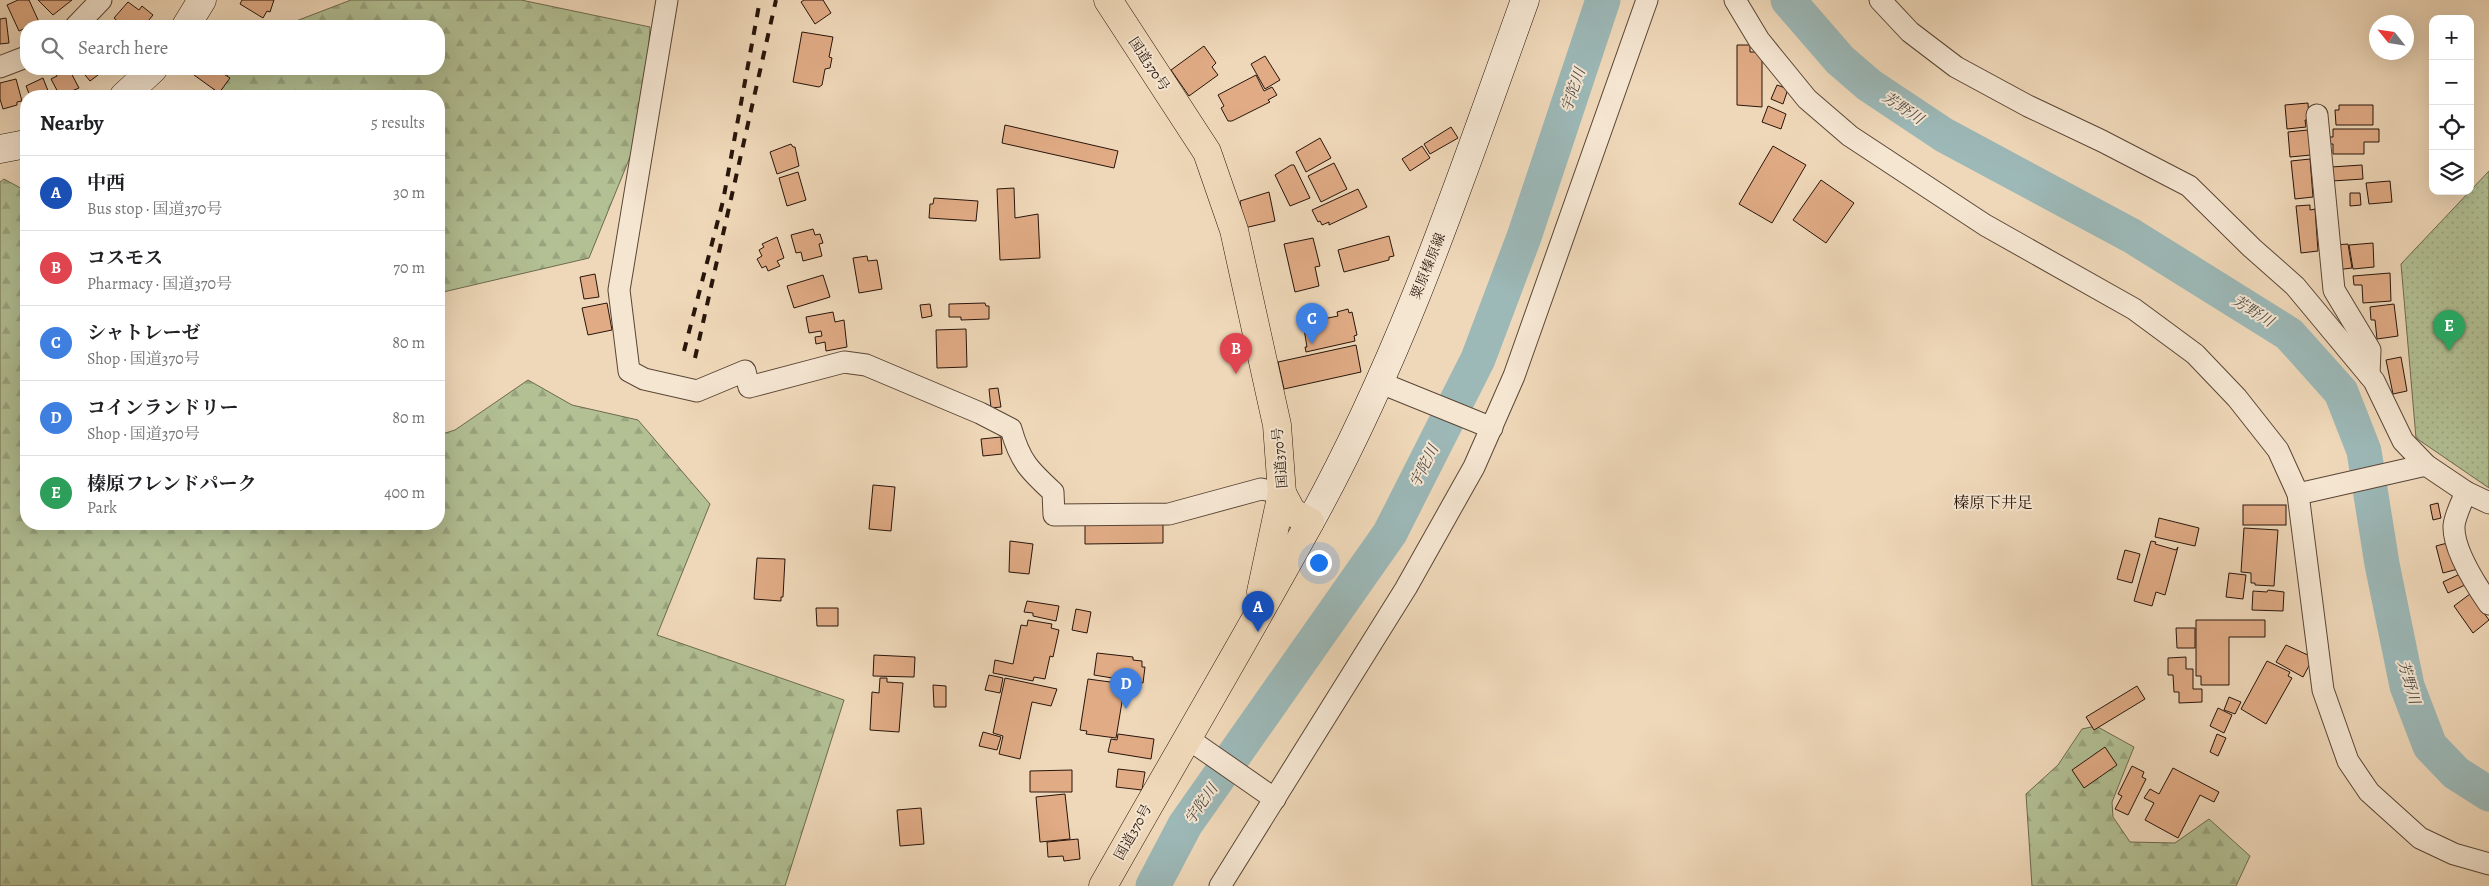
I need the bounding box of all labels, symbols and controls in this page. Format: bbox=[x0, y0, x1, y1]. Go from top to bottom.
north arrow bbox=[2369, 15, 2414, 60]
map controls bbox=[2429, 15, 2474, 195]
button: + bbox=[2429, 15, 2474, 60]
search box bbox=[20, 20, 445, 75]
street label: 国道370号 bbox=[1124, 33, 1174, 95]
icon: search bbox=[38, 34, 66, 62]
text: Search here bbox=[78, 35, 168, 61]
button: − bbox=[2429, 60, 2474, 105]
water label: 宇陀川 bbox=[1556, 64, 1590, 115]
water label: 芳野川 bbox=[1879, 87, 1929, 130]
button: locate bbox=[2429, 105, 2474, 150]
text: Nearby bbox=[40, 109, 103, 137]
text: 5 results bbox=[371, 112, 425, 134]
button: layers bbox=[2429, 150, 2474, 195]
text: 中西 bbox=[87, 170, 125, 196]
text: A bbox=[51, 182, 61, 204]
text: 30 m bbox=[393, 182, 425, 204]
text: Bus stop · 国道370号 bbox=[87, 198, 222, 220]
street label: 粟原榛原線 bbox=[1406, 230, 1450, 302]
text: コスモス bbox=[87, 245, 163, 271]
text: B bbox=[51, 257, 61, 279]
text: 70 m bbox=[393, 257, 425, 279]
text: Pharmacy · 国道370号 bbox=[87, 273, 232, 295]
water label: 芳野川 bbox=[2229, 291, 2279, 332]
pin: C bbox=[1296, 303, 1328, 344]
pin: E bbox=[2433, 310, 2465, 351]
text: シャトレーゼ bbox=[87, 320, 200, 346]
text: C bbox=[51, 332, 61, 354]
text: 80 m bbox=[392, 332, 425, 354]
pin: B bbox=[1220, 333, 1252, 374]
text: Shop · 国道370号 bbox=[87, 348, 200, 370]
text: コインランドリー bbox=[87, 395, 238, 421]
text: D bbox=[50, 407, 62, 429]
text: 80 m bbox=[392, 407, 425, 429]
text: Shop · 国道370号 bbox=[87, 423, 200, 445]
street label: 国道370号 bbox=[1268, 427, 1292, 489]
water label: 宇陀川 bbox=[1405, 440, 1444, 491]
text: 榛原フレンドパーク bbox=[87, 471, 256, 497]
text: E bbox=[51, 482, 61, 504]
text: 400 m bbox=[384, 482, 425, 504]
district label: 榛原下井足 bbox=[1953, 492, 2033, 514]
text: Park bbox=[87, 497, 117, 519]
your location bbox=[1306, 550, 1332, 576]
pin: A bbox=[1242, 591, 1274, 632]
water label: 芳野川 bbox=[2393, 658, 2425, 708]
pin: D bbox=[1110, 668, 1142, 709]
water label: 宇陀川 bbox=[1180, 778, 1223, 828]
street label: 国道370号 bbox=[1110, 801, 1156, 863]

